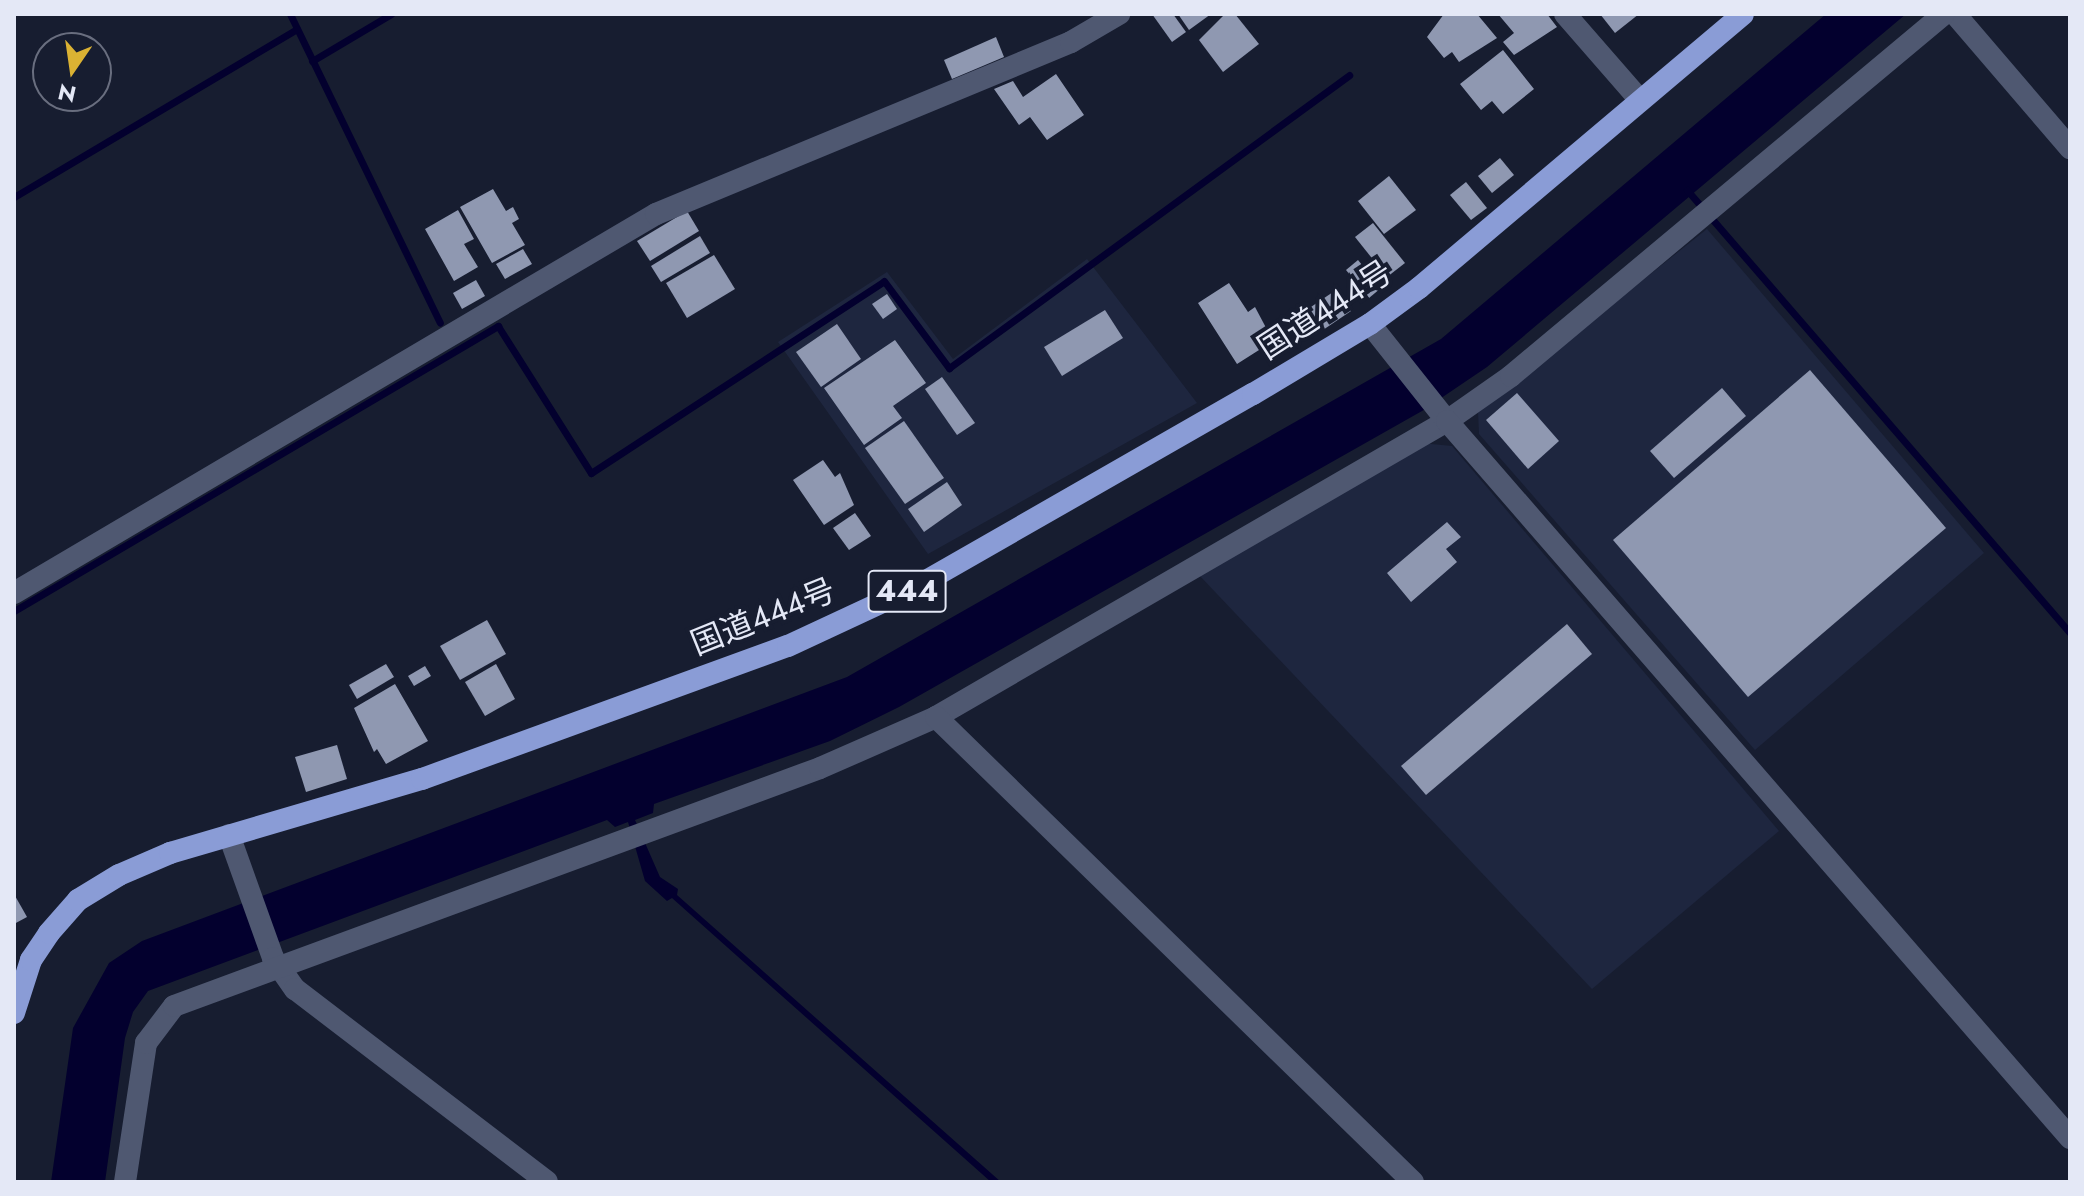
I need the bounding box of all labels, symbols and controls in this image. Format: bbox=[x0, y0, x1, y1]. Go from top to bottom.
north arrow bbox=[32, 32, 112, 112]
text: N bbox=[55, 76, 79, 111]
street label: 国道444号 bbox=[1251, 253, 1399, 367]
road number: 444 bbox=[867, 565, 947, 617]
street label: 国道444号 bbox=[685, 571, 841, 663]

